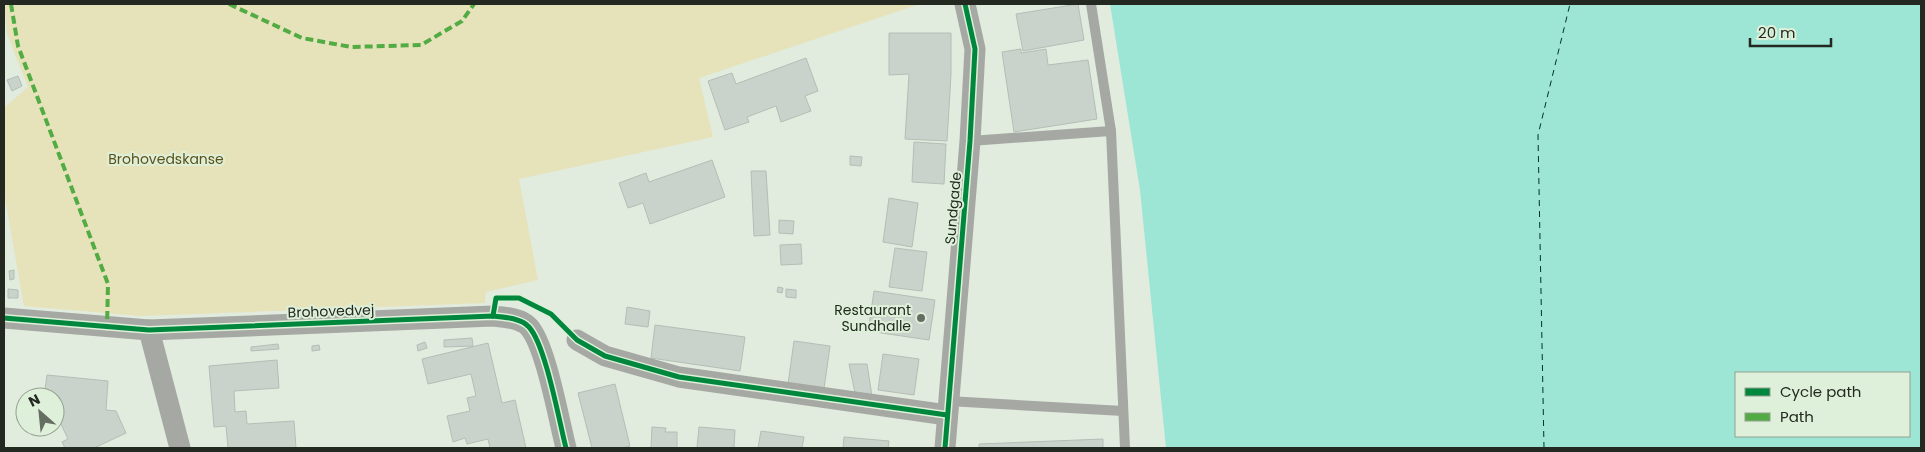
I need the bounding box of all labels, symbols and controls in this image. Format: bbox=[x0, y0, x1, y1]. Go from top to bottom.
scale bar bbox=[1750, 15, 1831, 47]
text: 20 m bbox=[1758, 22, 1796, 43]
park label: Brohovedskanse bbox=[108, 149, 224, 169]
street label: Sundgade bbox=[940, 171, 966, 245]
street label: Brohovedvej bbox=[287, 299, 375, 323]
place label: Restaurant Sundhalle bbox=[834, 300, 911, 336]
marker: Restaurant Sundhalle bbox=[915, 312, 927, 324]
legend bbox=[1735, 372, 1910, 437]
text: Cycle path bbox=[1780, 381, 1861, 402]
north arrow bbox=[15, 387, 65, 437]
text: N bbox=[25, 389, 43, 412]
text: Path bbox=[1780, 406, 1814, 427]

